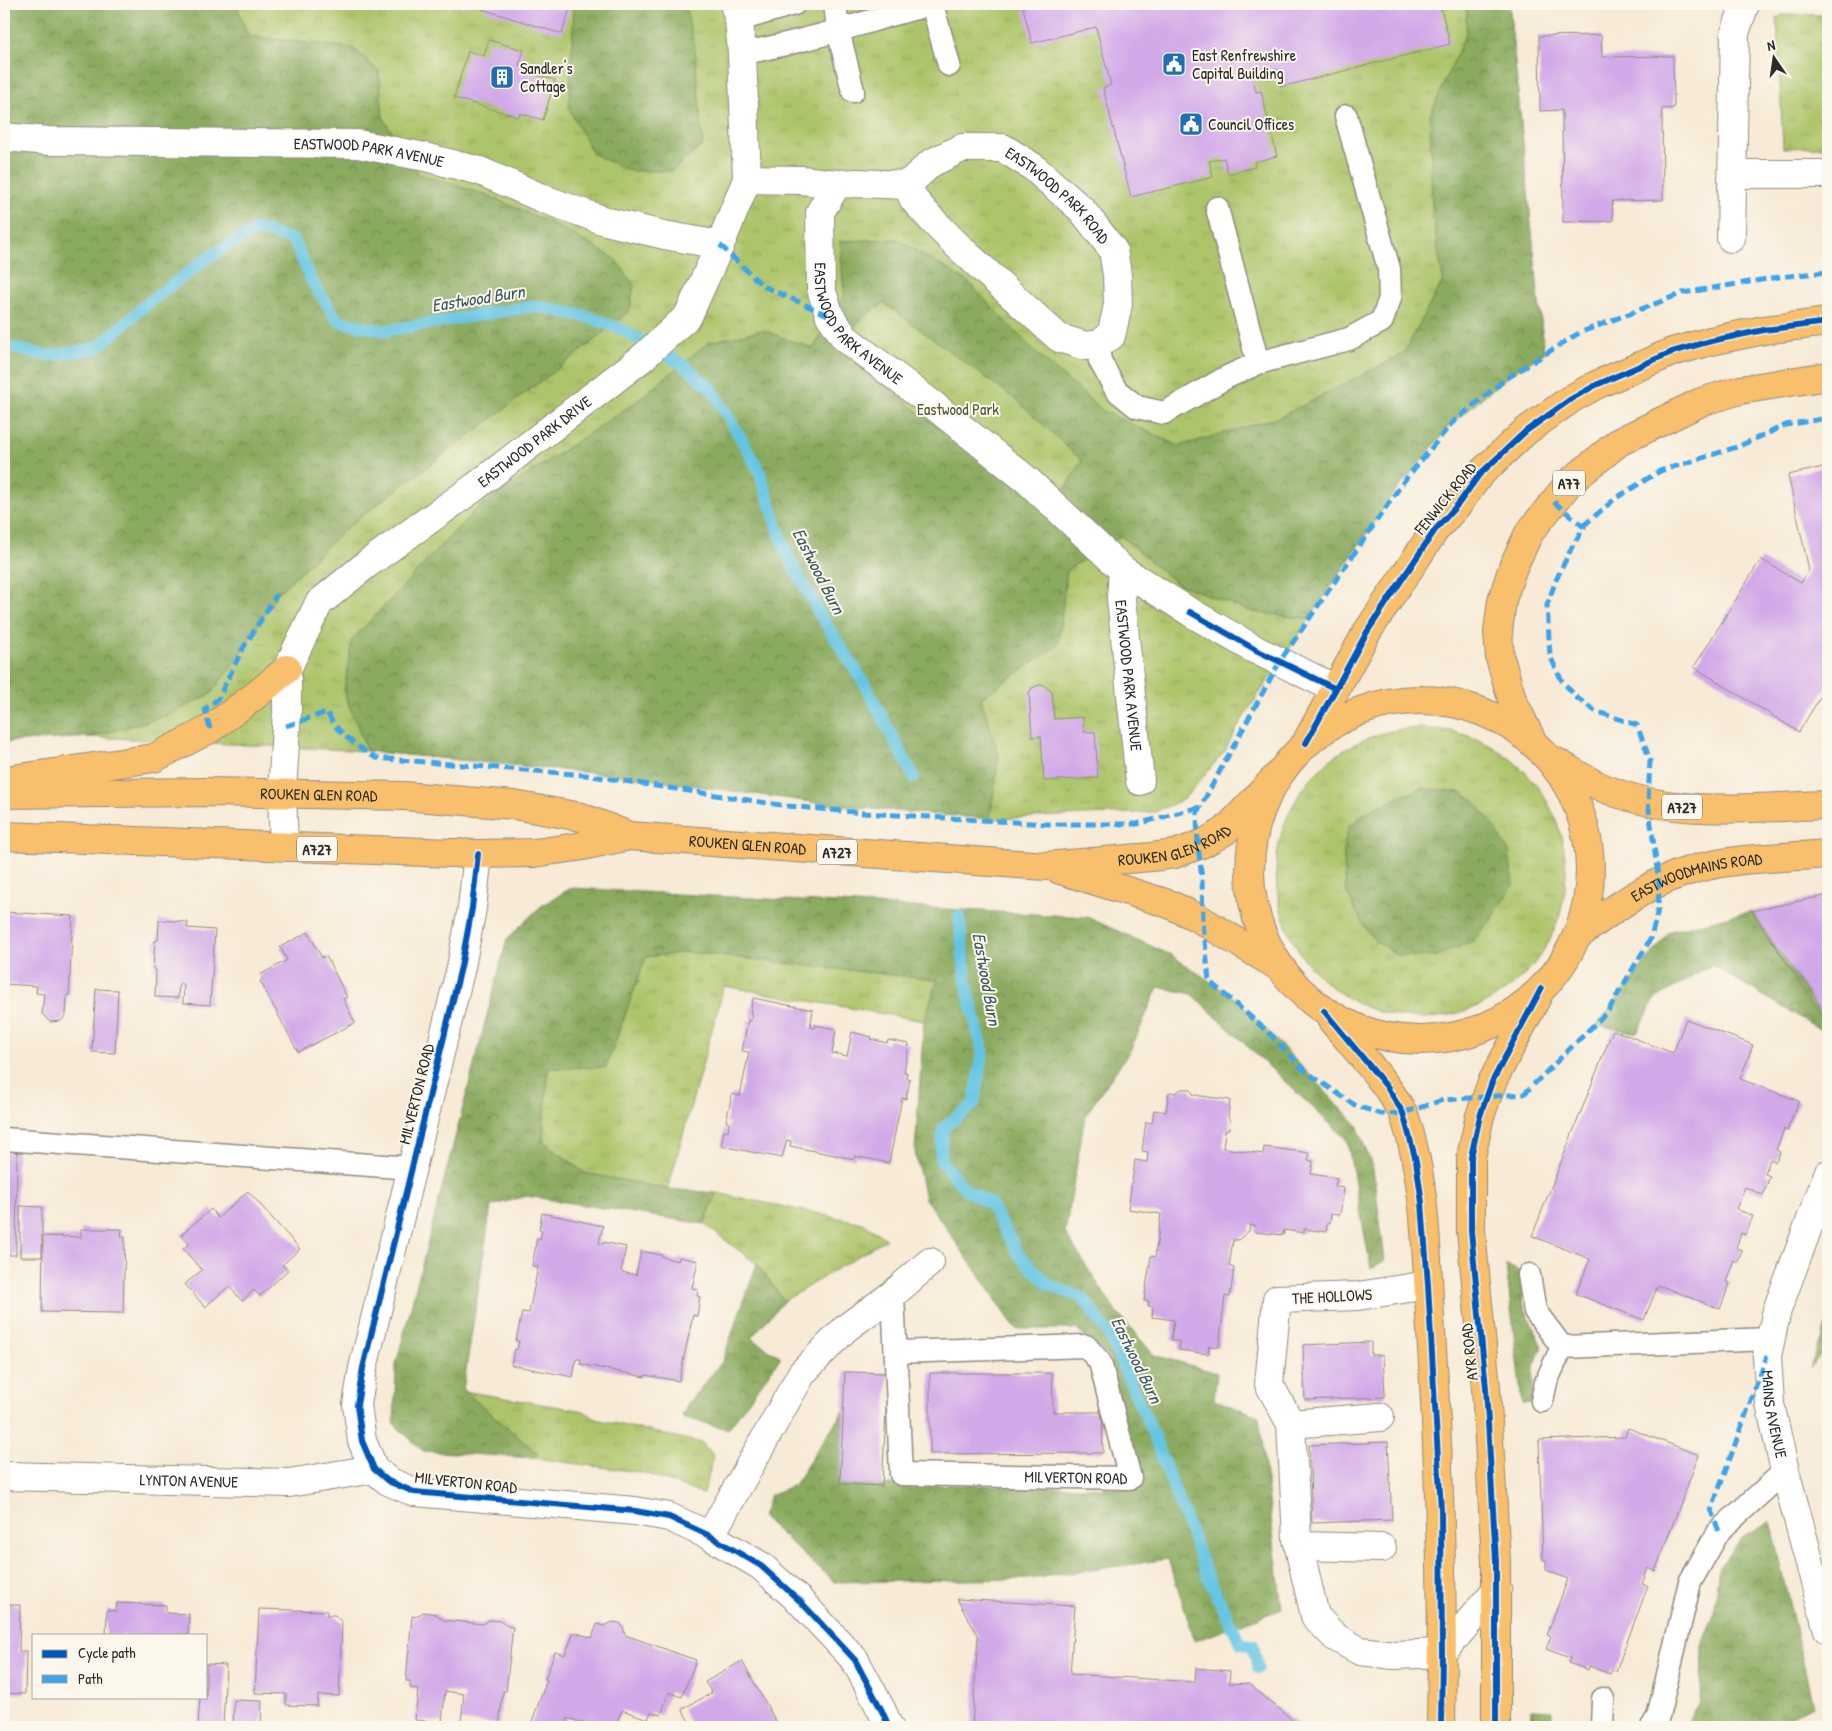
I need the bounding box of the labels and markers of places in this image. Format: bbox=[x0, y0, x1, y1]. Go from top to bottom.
place label: East Renfrewshire Capital Building bbox=[1192, 44, 1297, 84]
public building icon: East Renfrewshire Capital Building bbox=[1161, 51, 1187, 77]
place label: Sandler's Cottage bbox=[520, 57, 573, 97]
building icon: Sandler's Cottage bbox=[489, 64, 515, 90]
public building icon: Council Offices bbox=[1178, 111, 1204, 137]
place label: Council Offices bbox=[1208, 113, 1294, 135]

